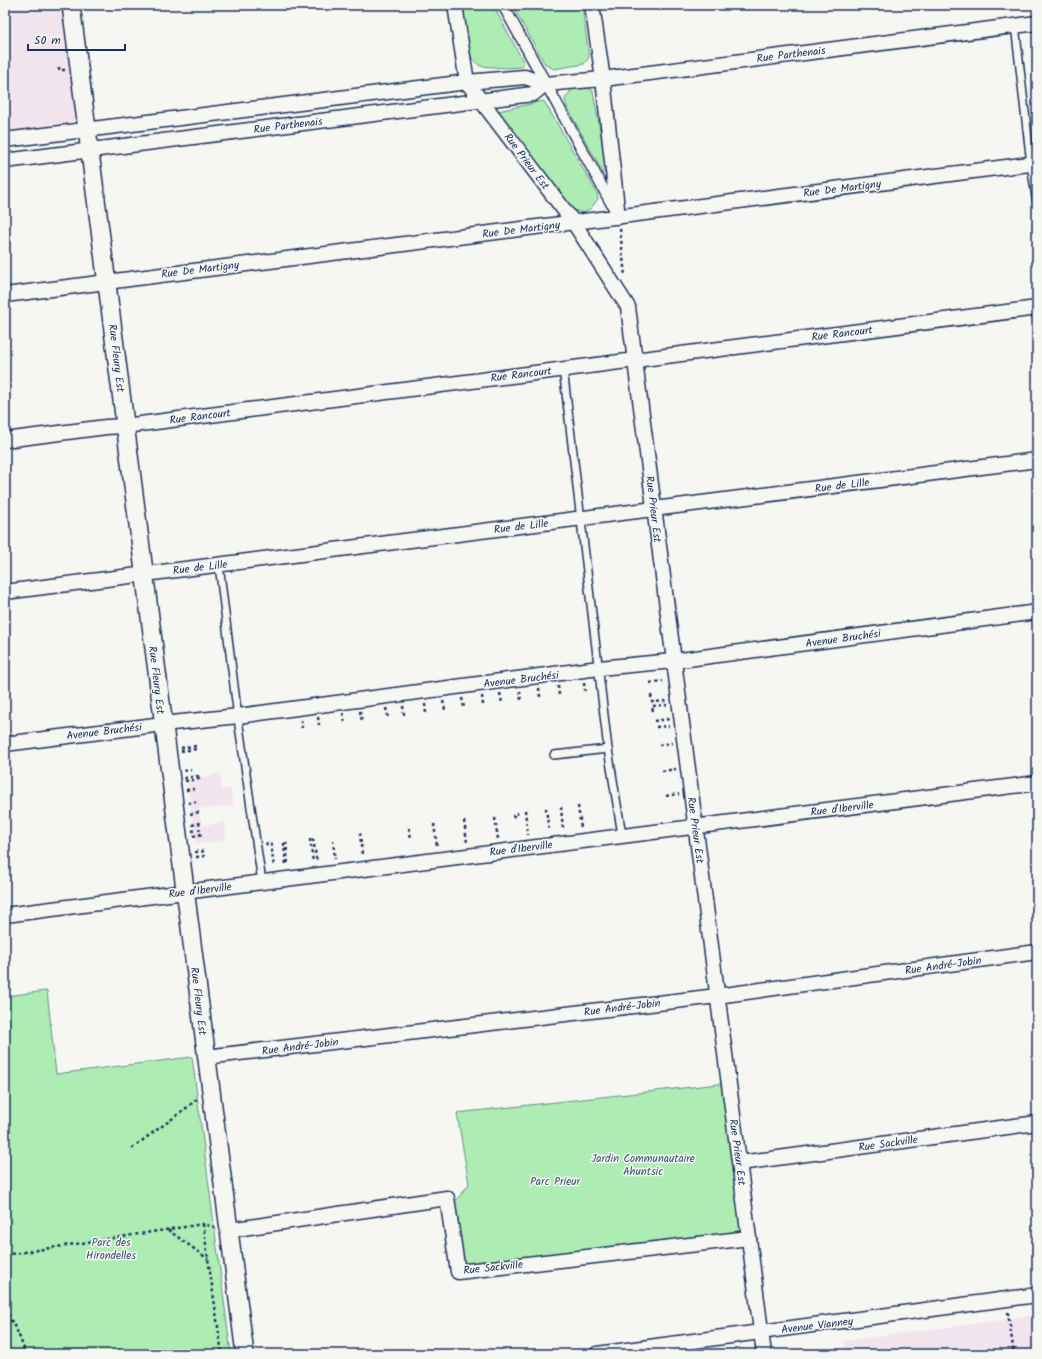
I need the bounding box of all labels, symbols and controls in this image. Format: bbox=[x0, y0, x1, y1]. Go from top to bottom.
scale bar bbox=[28, 26, 125, 52]
text: 50 m bbox=[34, 31, 61, 50]
street label: Rue Parthenais bbox=[756, 42, 827, 68]
street label: Rue Parthenais bbox=[253, 113, 324, 139]
street label: Rue Prieur Est bbox=[499, 129, 554, 194]
street label: Rue De Martigny bbox=[802, 175, 883, 203]
street label: Rue De Martigny bbox=[481, 216, 562, 244]
street label: Rue De Martigny bbox=[160, 256, 241, 284]
street label: Rue Rancourt bbox=[810, 321, 875, 347]
street label: Rue Fleury Est bbox=[103, 323, 129, 394]
street label: Rue Rancourt bbox=[489, 362, 554, 388]
street label: Rue Rancourt bbox=[168, 404, 233, 430]
street label: Rue de Lille bbox=[814, 474, 871, 498]
street label: Rue Prieur Est bbox=[640, 475, 666, 544]
street label: Rue de Lille bbox=[493, 515, 550, 539]
street label: Rue de Lille bbox=[172, 556, 229, 580]
street label: Avenue Bruchési bbox=[804, 625, 882, 653]
street label: Rue Fleury Est bbox=[143, 645, 169, 716]
street label: Avenue Bruchési bbox=[482, 666, 560, 694]
street label: Avenue Bruchési bbox=[65, 718, 143, 746]
street label: Rue Prieur Est bbox=[681, 796, 709, 865]
street label: Rue d'Iberville bbox=[809, 796, 875, 822]
street label: Rue d'Iberville bbox=[488, 836, 554, 862]
street label: Rue d'Iberville bbox=[167, 878, 233, 904]
street label: Rue André-Jobin bbox=[904, 952, 983, 980]
street label: Rue Fleury Est bbox=[185, 966, 211, 1037]
street label: Rue André-Jobin bbox=[583, 994, 662, 1022]
street label: Rue André-Jobin bbox=[261, 1033, 340, 1061]
street label: Rue Prieur Est bbox=[723, 1118, 751, 1187]
street label: Rue Sackville bbox=[857, 1131, 919, 1157]
park label: Jardin Communautaire Ahuntsic bbox=[591, 1150, 695, 1181]
park label: Parc Prieur bbox=[530, 1173, 581, 1191]
park label: Parc des Hirondelles bbox=[86, 1234, 136, 1265]
street label: Rue Sackville bbox=[462, 1256, 524, 1280]
street label: Avenue Vianney bbox=[780, 1313, 855, 1339]

